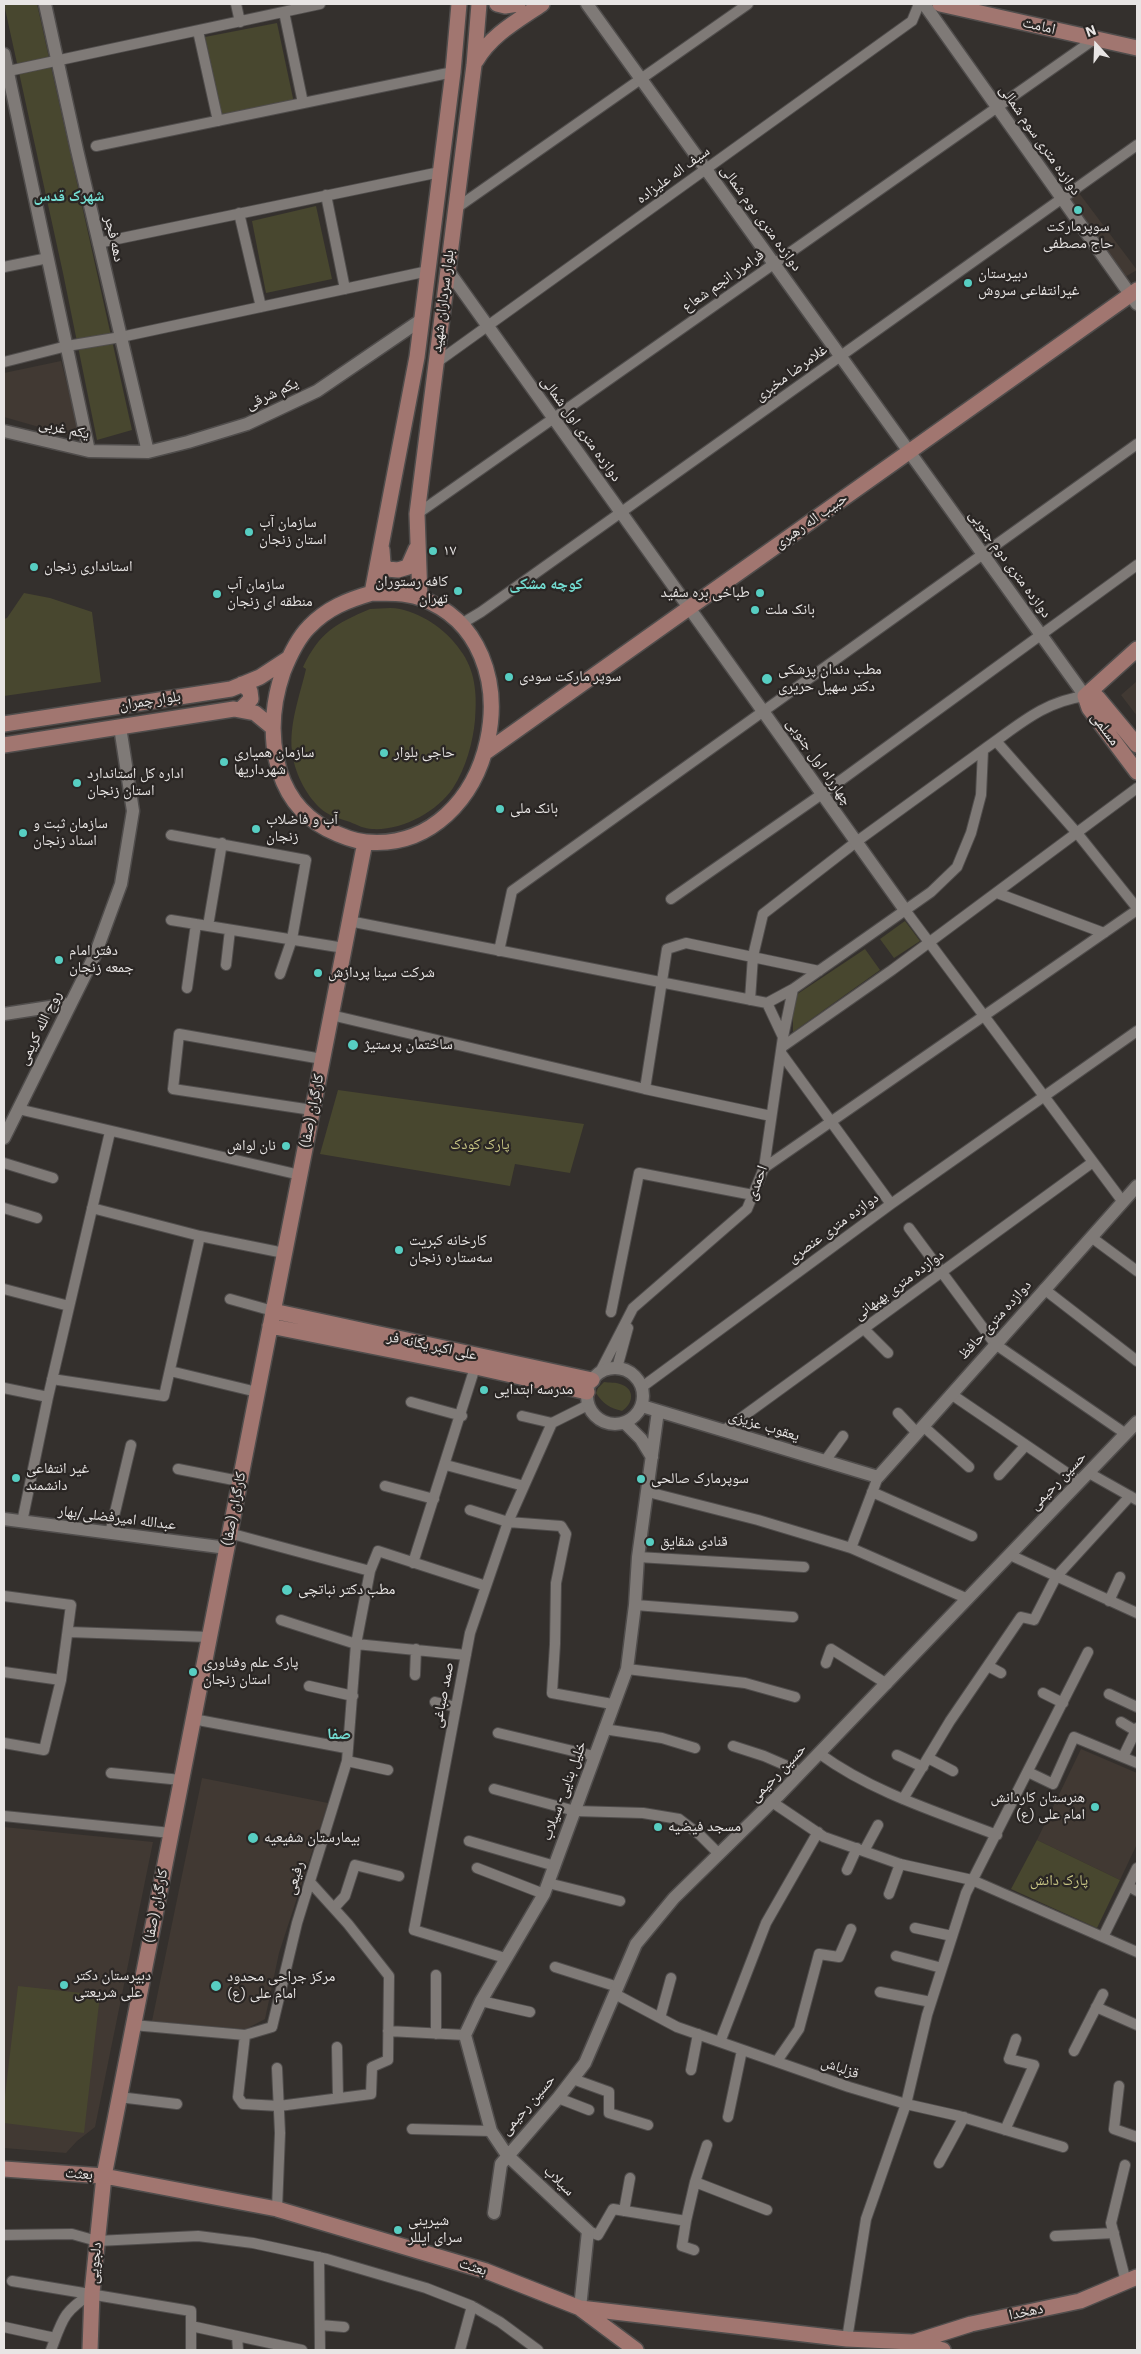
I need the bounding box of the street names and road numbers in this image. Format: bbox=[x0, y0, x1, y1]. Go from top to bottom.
street label: امامت bbox=[1021, 13, 1057, 39]
street label: دوازده متری سوم شمالی bbox=[995, 81, 1085, 199]
street label: سیف اله علیزاده bbox=[633, 142, 713, 208]
street label: دوازده متری دوم شمالی bbox=[716, 161, 806, 275]
street label: دهه فجر bbox=[100, 214, 128, 264]
street label: فرامرز انجم شعاع bbox=[678, 246, 768, 316]
street label: بلوار سرداران شهید bbox=[428, 249, 458, 353]
street label: غلامرضا مخبری bbox=[751, 341, 831, 405]
street label: دوازده متری اول شمالی bbox=[537, 373, 625, 485]
street label: یکم شرقی bbox=[243, 374, 301, 414]
street label: یکم غربی bbox=[37, 415, 91, 443]
street label: حبیب اله رهبری bbox=[771, 489, 851, 553]
street label: دوازده متری دوم جنوبی bbox=[965, 507, 1055, 621]
street label: بلوار چمران bbox=[118, 687, 182, 715]
street label: مسلمی bbox=[1087, 709, 1123, 749]
street label: چهارراه اول جنوبی bbox=[782, 715, 856, 809]
street label: روح الله کریمی bbox=[14, 988, 66, 1068]
street label: کارگران (صفا) bbox=[296, 1072, 328, 1150]
street label: احمدی bbox=[742, 1163, 772, 1203]
street label: دوازده متری عنصری bbox=[784, 1189, 882, 1267]
street label: دوازده متری بهبهانی bbox=[850, 1246, 948, 1324]
street label: دوازده متری حافظ bbox=[955, 1277, 1035, 1363]
street label: علی اکبر یگانه فر bbox=[385, 1328, 479, 1364]
street label: یعقوب عزیزی bbox=[726, 1407, 802, 1445]
street label: حسین رحیمی bbox=[1026, 1448, 1090, 1514]
street label: کارگران (صفا) bbox=[218, 1470, 250, 1548]
street label: عبدالله امیرفضلی/بهار bbox=[57, 1502, 177, 1534]
street label: صمد صباغی bbox=[428, 1661, 458, 1729]
street label: خلیل بنایی- سیلاب bbox=[538, 1739, 590, 1843]
street label: حسین رحیمی bbox=[746, 1740, 810, 1806]
street label: رفیعی bbox=[281, 1859, 309, 1897]
street label: کارگران (صفا) bbox=[140, 1867, 172, 1945]
street label: قزلباش bbox=[819, 2053, 861, 2083]
street label: حسین رحیمی bbox=[497, 2071, 559, 2139]
street label: سیلاب bbox=[540, 2162, 578, 2200]
street label: بعثت bbox=[64, 2164, 94, 2184]
street label: دلجویی bbox=[84, 2241, 106, 2285]
street label: بعثت bbox=[457, 2254, 489, 2280]
street label: دهخدا bbox=[1007, 2300, 1045, 2324]

